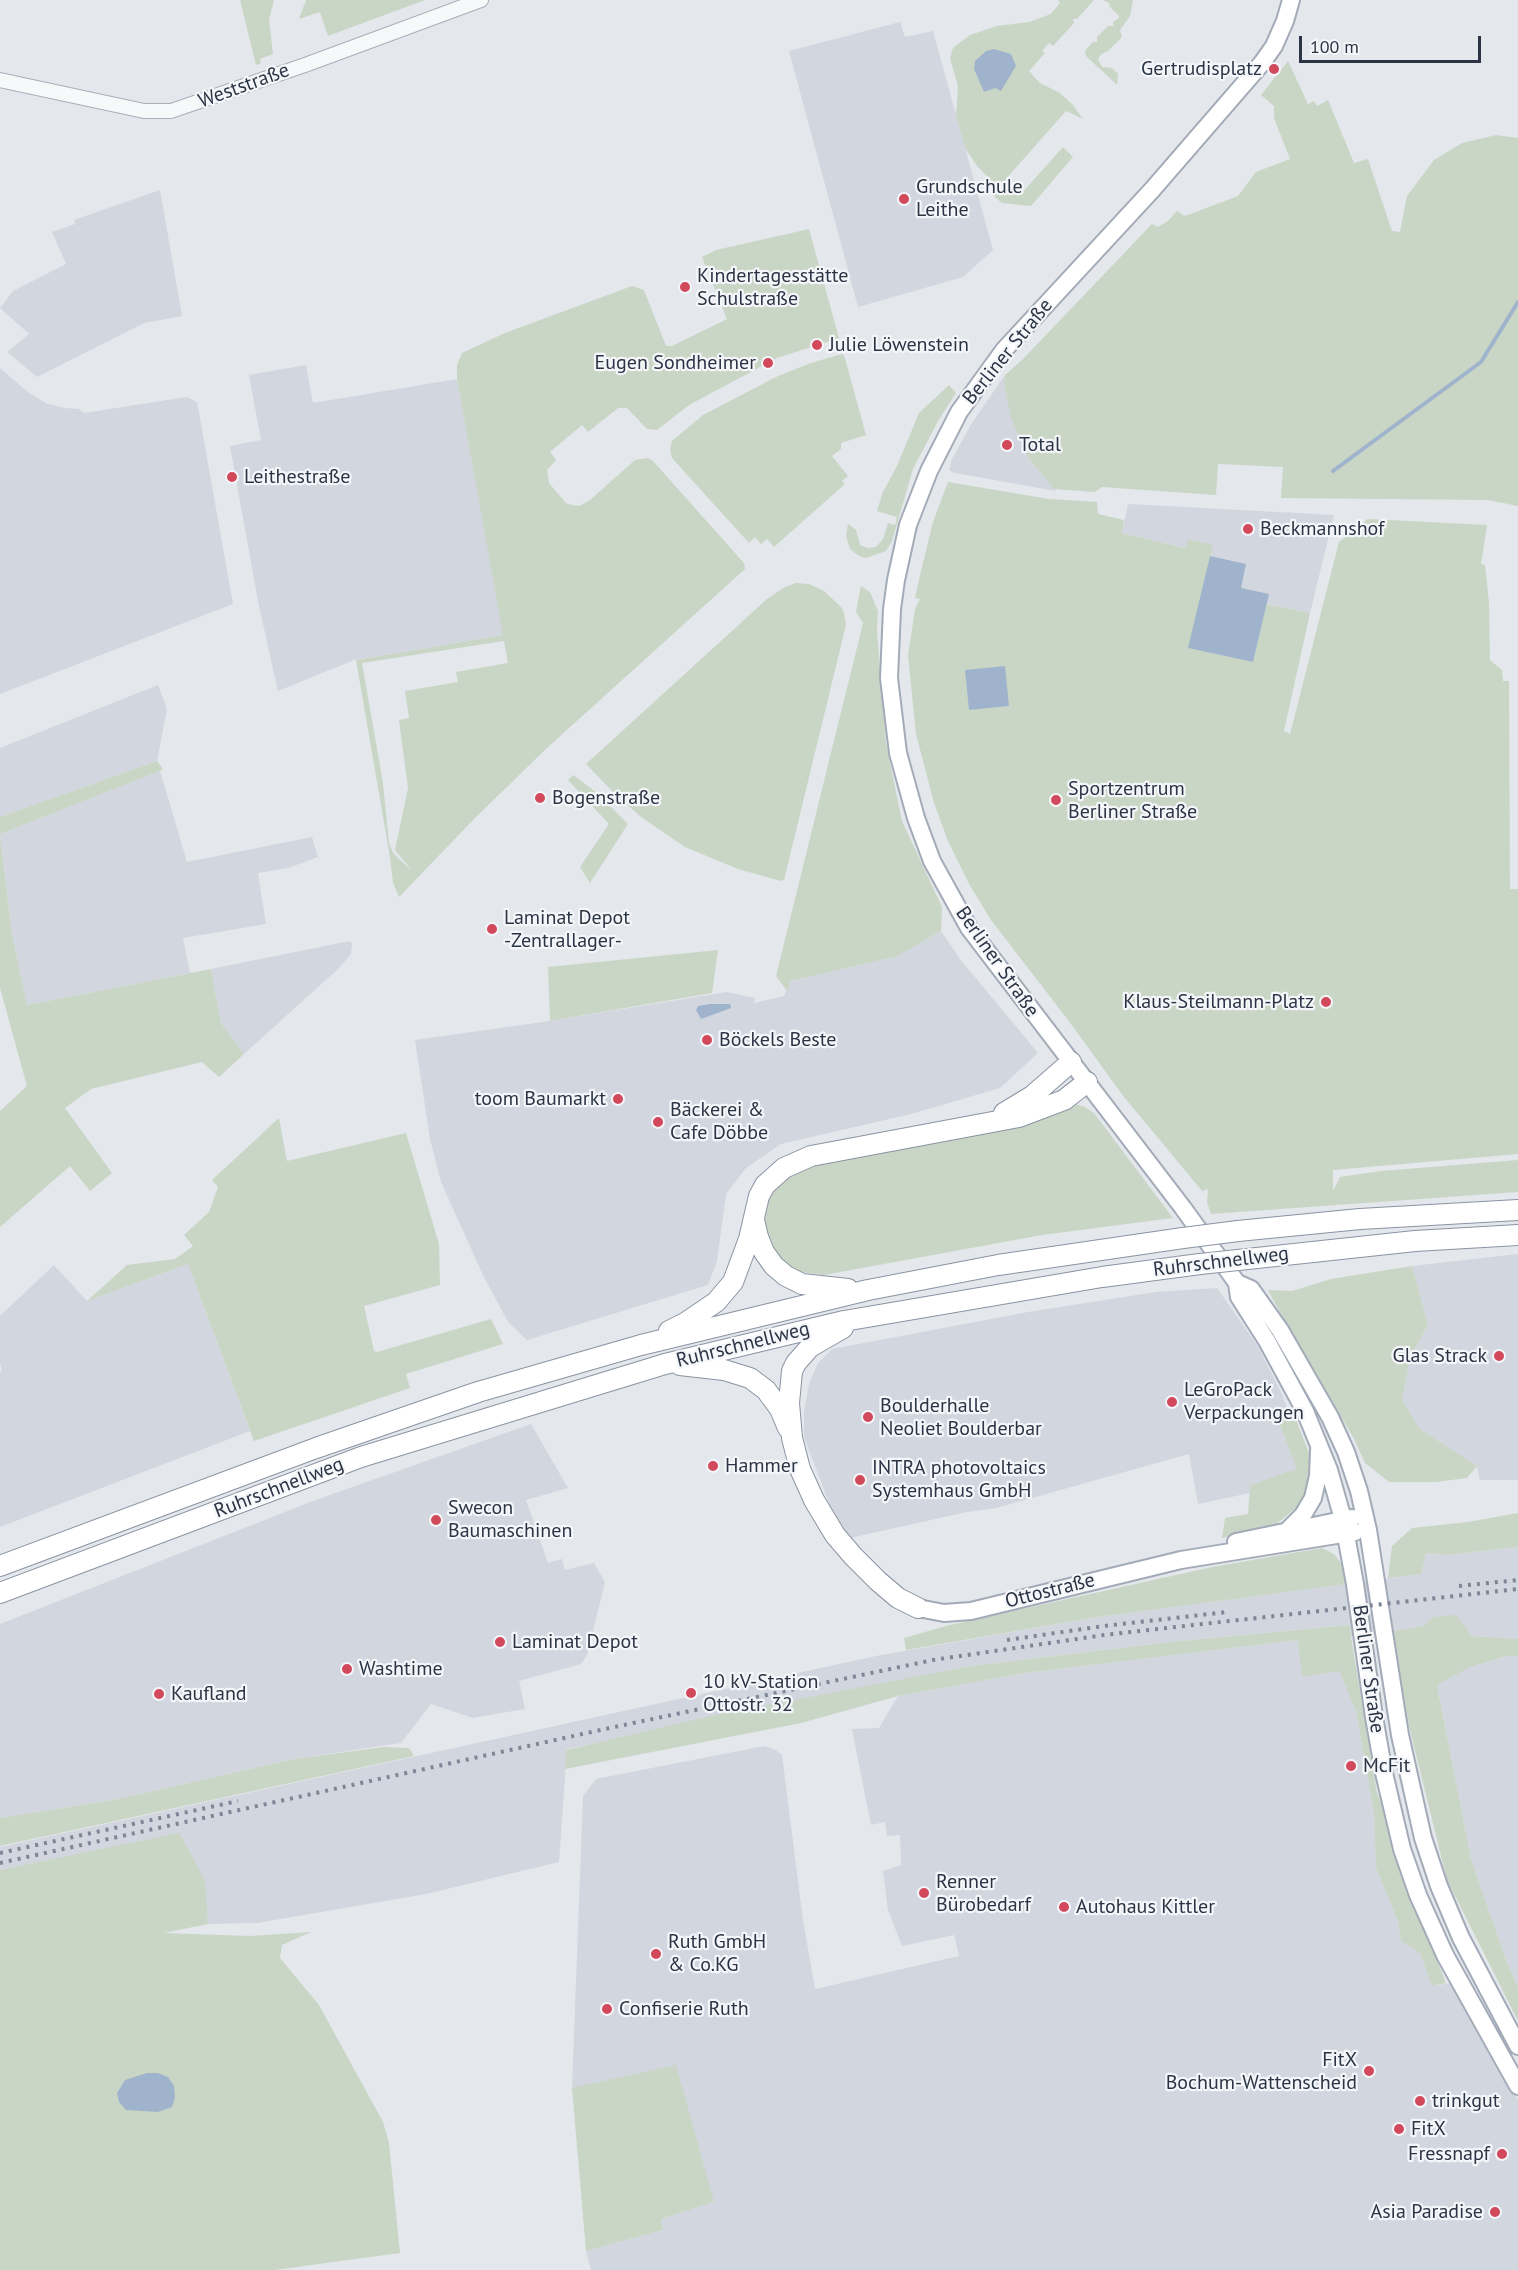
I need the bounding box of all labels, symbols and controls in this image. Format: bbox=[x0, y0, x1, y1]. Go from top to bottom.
scale bar bbox=[1302, 24, 1484, 62]
text: 100 m bbox=[1310, 35, 1359, 58]
place label: Gertrudisplatz bbox=[1141, 57, 1262, 81]
street label: Weststraße bbox=[195, 58, 293, 114]
marker: Gertrudisplatz bbox=[1267, 62, 1281, 76]
place label: Grundschule Leithe bbox=[916, 175, 1023, 222]
marker: Grundschule Leithe bbox=[897, 192, 911, 206]
place label: Kindertagesstätte Schulstraße bbox=[697, 264, 848, 311]
marker: Kindertagesstätte Schulstraße bbox=[678, 280, 692, 294]
street label: Berliner Straße bbox=[958, 294, 1058, 410]
place label: Julie Löwenstein bbox=[829, 333, 969, 357]
marker: Julie Löwenstein bbox=[810, 338, 824, 352]
place label: Eugen Sondheimer bbox=[595, 351, 756, 375]
marker: Eugen Sondheimer bbox=[761, 356, 775, 370]
place label: Total bbox=[1019, 433, 1061, 457]
marker: Total bbox=[1000, 438, 1014, 452]
place label: Leithestraße bbox=[244, 465, 350, 489]
marker: Leithestraße bbox=[225, 470, 239, 484]
place label: Beckmannshof bbox=[1260, 517, 1384, 541]
marker: Beckmannshof bbox=[1241, 522, 1255, 536]
place label: Sportzentrum Berliner Straße bbox=[1068, 777, 1197, 824]
place label: Bogenstraße bbox=[552, 786, 660, 810]
marker: Bogenstraße bbox=[533, 791, 547, 805]
marker: Sportzentrum Berliner Straße bbox=[1049, 793, 1063, 807]
street label: Berliner Straße bbox=[950, 902, 1044, 1022]
place label: Laminat Depot -Zentrallager- bbox=[504, 906, 630, 953]
marker: Laminat Depot -Zentrallager- bbox=[485, 922, 499, 936]
place label: Klaus-Steilmann-Platz bbox=[1123, 990, 1314, 1014]
marker: Klaus-Steilmann-Platz bbox=[1319, 995, 1333, 1009]
place label: Böckels Beste bbox=[719, 1028, 836, 1052]
marker: Böckels Beste bbox=[700, 1033, 714, 1047]
place label: toom Baumarkt bbox=[475, 1087, 606, 1111]
marker: toom Baumarkt bbox=[611, 1092, 625, 1106]
place label: Bäckerei & Cafe Döbbe bbox=[670, 1098, 768, 1145]
marker: Bäckerei & Cafe Döbbe bbox=[651, 1115, 665, 1129]
street label: Ruhrschnellweg bbox=[1152, 1242, 1290, 1282]
street label: Ruhrschnellweg bbox=[674, 1317, 812, 1373]
place label: Glas Strack bbox=[1393, 1344, 1487, 1368]
marker: Glas Strack bbox=[1492, 1349, 1506, 1363]
place label: LeGroPack Verpackungen bbox=[1184, 1378, 1304, 1425]
place label: Boulderhalle Neoliet Boulderbar bbox=[880, 1394, 1042, 1441]
marker: LeGroPack Verpackungen bbox=[1165, 1395, 1179, 1409]
marker: Boulderhalle Neoliet Boulderbar bbox=[861, 1410, 875, 1424]
street label: Ruhrschnellweg bbox=[211, 1452, 347, 1524]
place label: Hammer bbox=[725, 1454, 798, 1478]
place label: INTRA photovoltaics Systemhaus GmbH bbox=[872, 1456, 1046, 1503]
marker: Hammer bbox=[706, 1459, 720, 1473]
marker: INTRA photovoltaics Systemhaus GmbH bbox=[853, 1473, 867, 1487]
place label: Swecon Baumaschinen bbox=[448, 1496, 572, 1543]
marker: Swecon Baumaschinen bbox=[429, 1513, 443, 1527]
street label: Ottostraße bbox=[1003, 1568, 1097, 1614]
street label: Berliner Straße bbox=[1347, 1603, 1389, 1735]
place label: Laminat Depot bbox=[512, 1630, 638, 1654]
marker: Laminat Depot bbox=[493, 1635, 507, 1649]
place label: Washtime bbox=[359, 1657, 443, 1681]
marker: Washtime bbox=[340, 1662, 354, 1676]
place label: 10 kV-Station Ottostr. 32 bbox=[703, 1670, 818, 1717]
place label: Kaufland bbox=[171, 1682, 247, 1706]
marker: 10 kV-Station Ottostr. 32 bbox=[684, 1686, 698, 1700]
marker: Kaufland bbox=[152, 1687, 166, 1701]
place label: McFit bbox=[1363, 1754, 1410, 1778]
marker: McFit bbox=[1344, 1759, 1358, 1773]
place label: Renner Bürobedarf bbox=[936, 1870, 1031, 1917]
marker: Renner Bürobedarf bbox=[917, 1886, 931, 1900]
place label: Autohaus Kittler bbox=[1076, 1895, 1215, 1919]
marker: Autohaus Kittler bbox=[1057, 1900, 1071, 1914]
place label: Ruth GmbH & Co.KG bbox=[668, 1930, 766, 1977]
marker: Ruth GmbH & Co.KG bbox=[649, 1947, 663, 1961]
place label: Confiserie Ruth bbox=[619, 1997, 749, 2021]
marker: Confiserie Ruth bbox=[600, 2002, 614, 2016]
place label: FitX Bochum-Wattenscheid bbox=[1166, 2048, 1357, 2095]
marker: FitX Bochum-Wattenscheid bbox=[1362, 2064, 1376, 2078]
place label: trinkgut bbox=[1432, 2089, 1500, 2113]
marker: trinkgut bbox=[1413, 2094, 1427, 2108]
place label: FitX bbox=[1411, 2117, 1446, 2141]
marker: FitX bbox=[1392, 2122, 1406, 2136]
place label: Fressnapf bbox=[1408, 2142, 1490, 2166]
marker: Fressnapf bbox=[1495, 2147, 1509, 2161]
place label: Asia Paradise bbox=[1370, 2200, 1483, 2224]
marker: Asia Paradise bbox=[1488, 2205, 1502, 2219]

